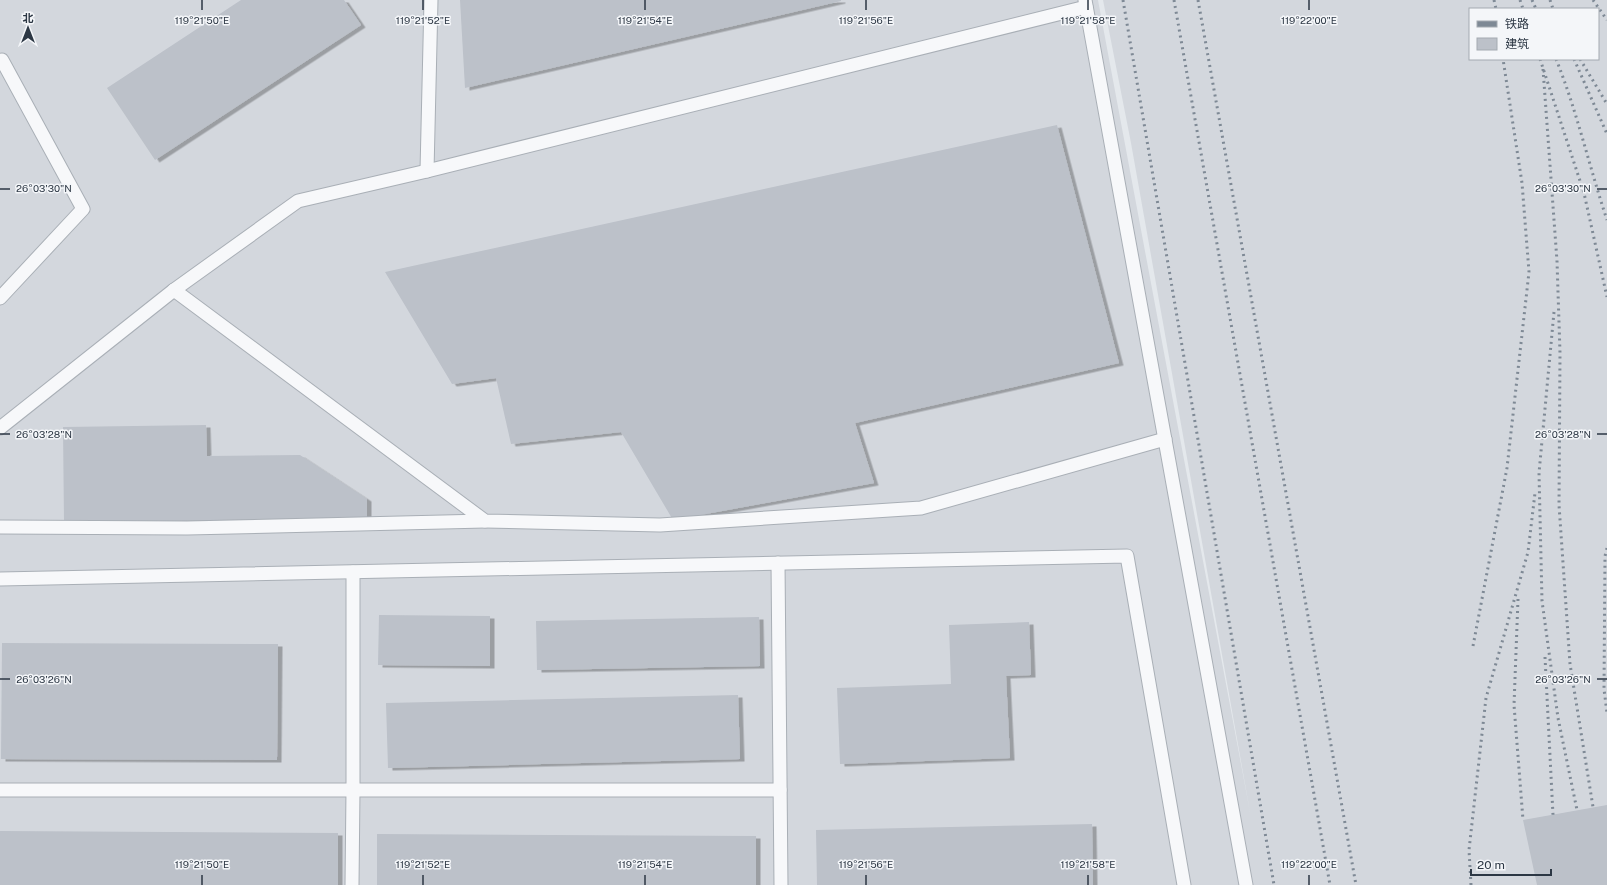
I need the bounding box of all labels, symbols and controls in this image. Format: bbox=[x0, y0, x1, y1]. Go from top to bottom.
north arrow bbox=[8, 8, 48, 48]
legend bbox=[1469, 8, 1599, 60]
text: 北 bbox=[23, 12, 34, 24]
text: 119°21'50"E bbox=[175, 14, 229, 26]
text: 119°21'52"E bbox=[396, 14, 450, 26]
text: 119°21'54"E bbox=[618, 14, 672, 26]
text: 119°21'56"E bbox=[839, 14, 893, 26]
text: 119°21'58"E bbox=[1061, 14, 1115, 26]
text: 119°22'00"E bbox=[1281, 14, 1337, 26]
text: 铁路 bbox=[1505, 17, 1529, 31]
text: 建筑 bbox=[1505, 37, 1529, 51]
text: 26°03'30"N bbox=[16, 182, 72, 194]
text: 26°03'30"N bbox=[1535, 182, 1591, 194]
text: 26°03'28"N bbox=[16, 428, 72, 440]
text: 26°03'28"N bbox=[1535, 428, 1591, 440]
text: 26°03'26"N bbox=[16, 673, 72, 685]
text: 26°03'26"N bbox=[1535, 673, 1591, 685]
scale bar bbox=[1471, 851, 1551, 877]
text: 119°21'50"E bbox=[175, 858, 229, 870]
text: 119°21'52"E bbox=[396, 858, 450, 870]
text: 119°21'54"E bbox=[618, 858, 672, 870]
text: 119°21'56"E bbox=[839, 858, 893, 870]
text: 119°21'58"E bbox=[1061, 858, 1115, 870]
text: 119°22'00"E bbox=[1281, 858, 1337, 870]
text: 20 m bbox=[1477, 858, 1505, 872]

